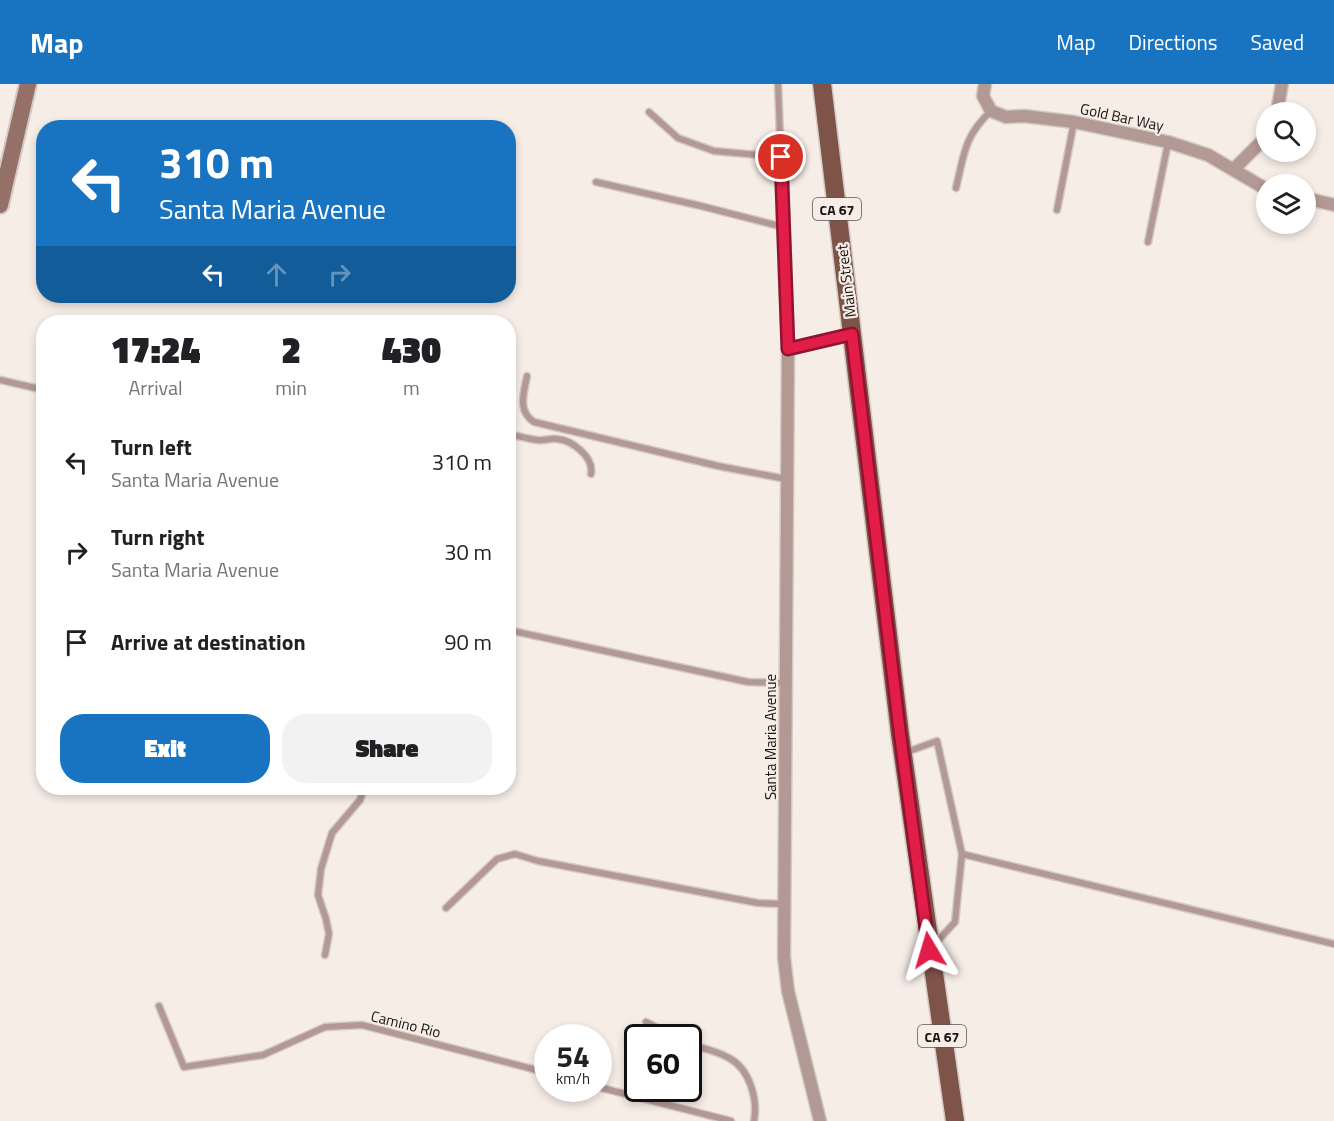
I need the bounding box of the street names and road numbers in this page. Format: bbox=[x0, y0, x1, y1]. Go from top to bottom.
street label: Gold Bar Way bbox=[1078, 97, 1166, 137]
road number: CA 67 bbox=[813, 198, 861, 220]
street label: Main Street bbox=[830, 242, 862, 319]
street label: Santa Maria Avenue bbox=[759, 674, 782, 800]
street label: Camino Rio bbox=[369, 1004, 443, 1044]
road number: CA 67 bbox=[918, 1025, 966, 1047]

